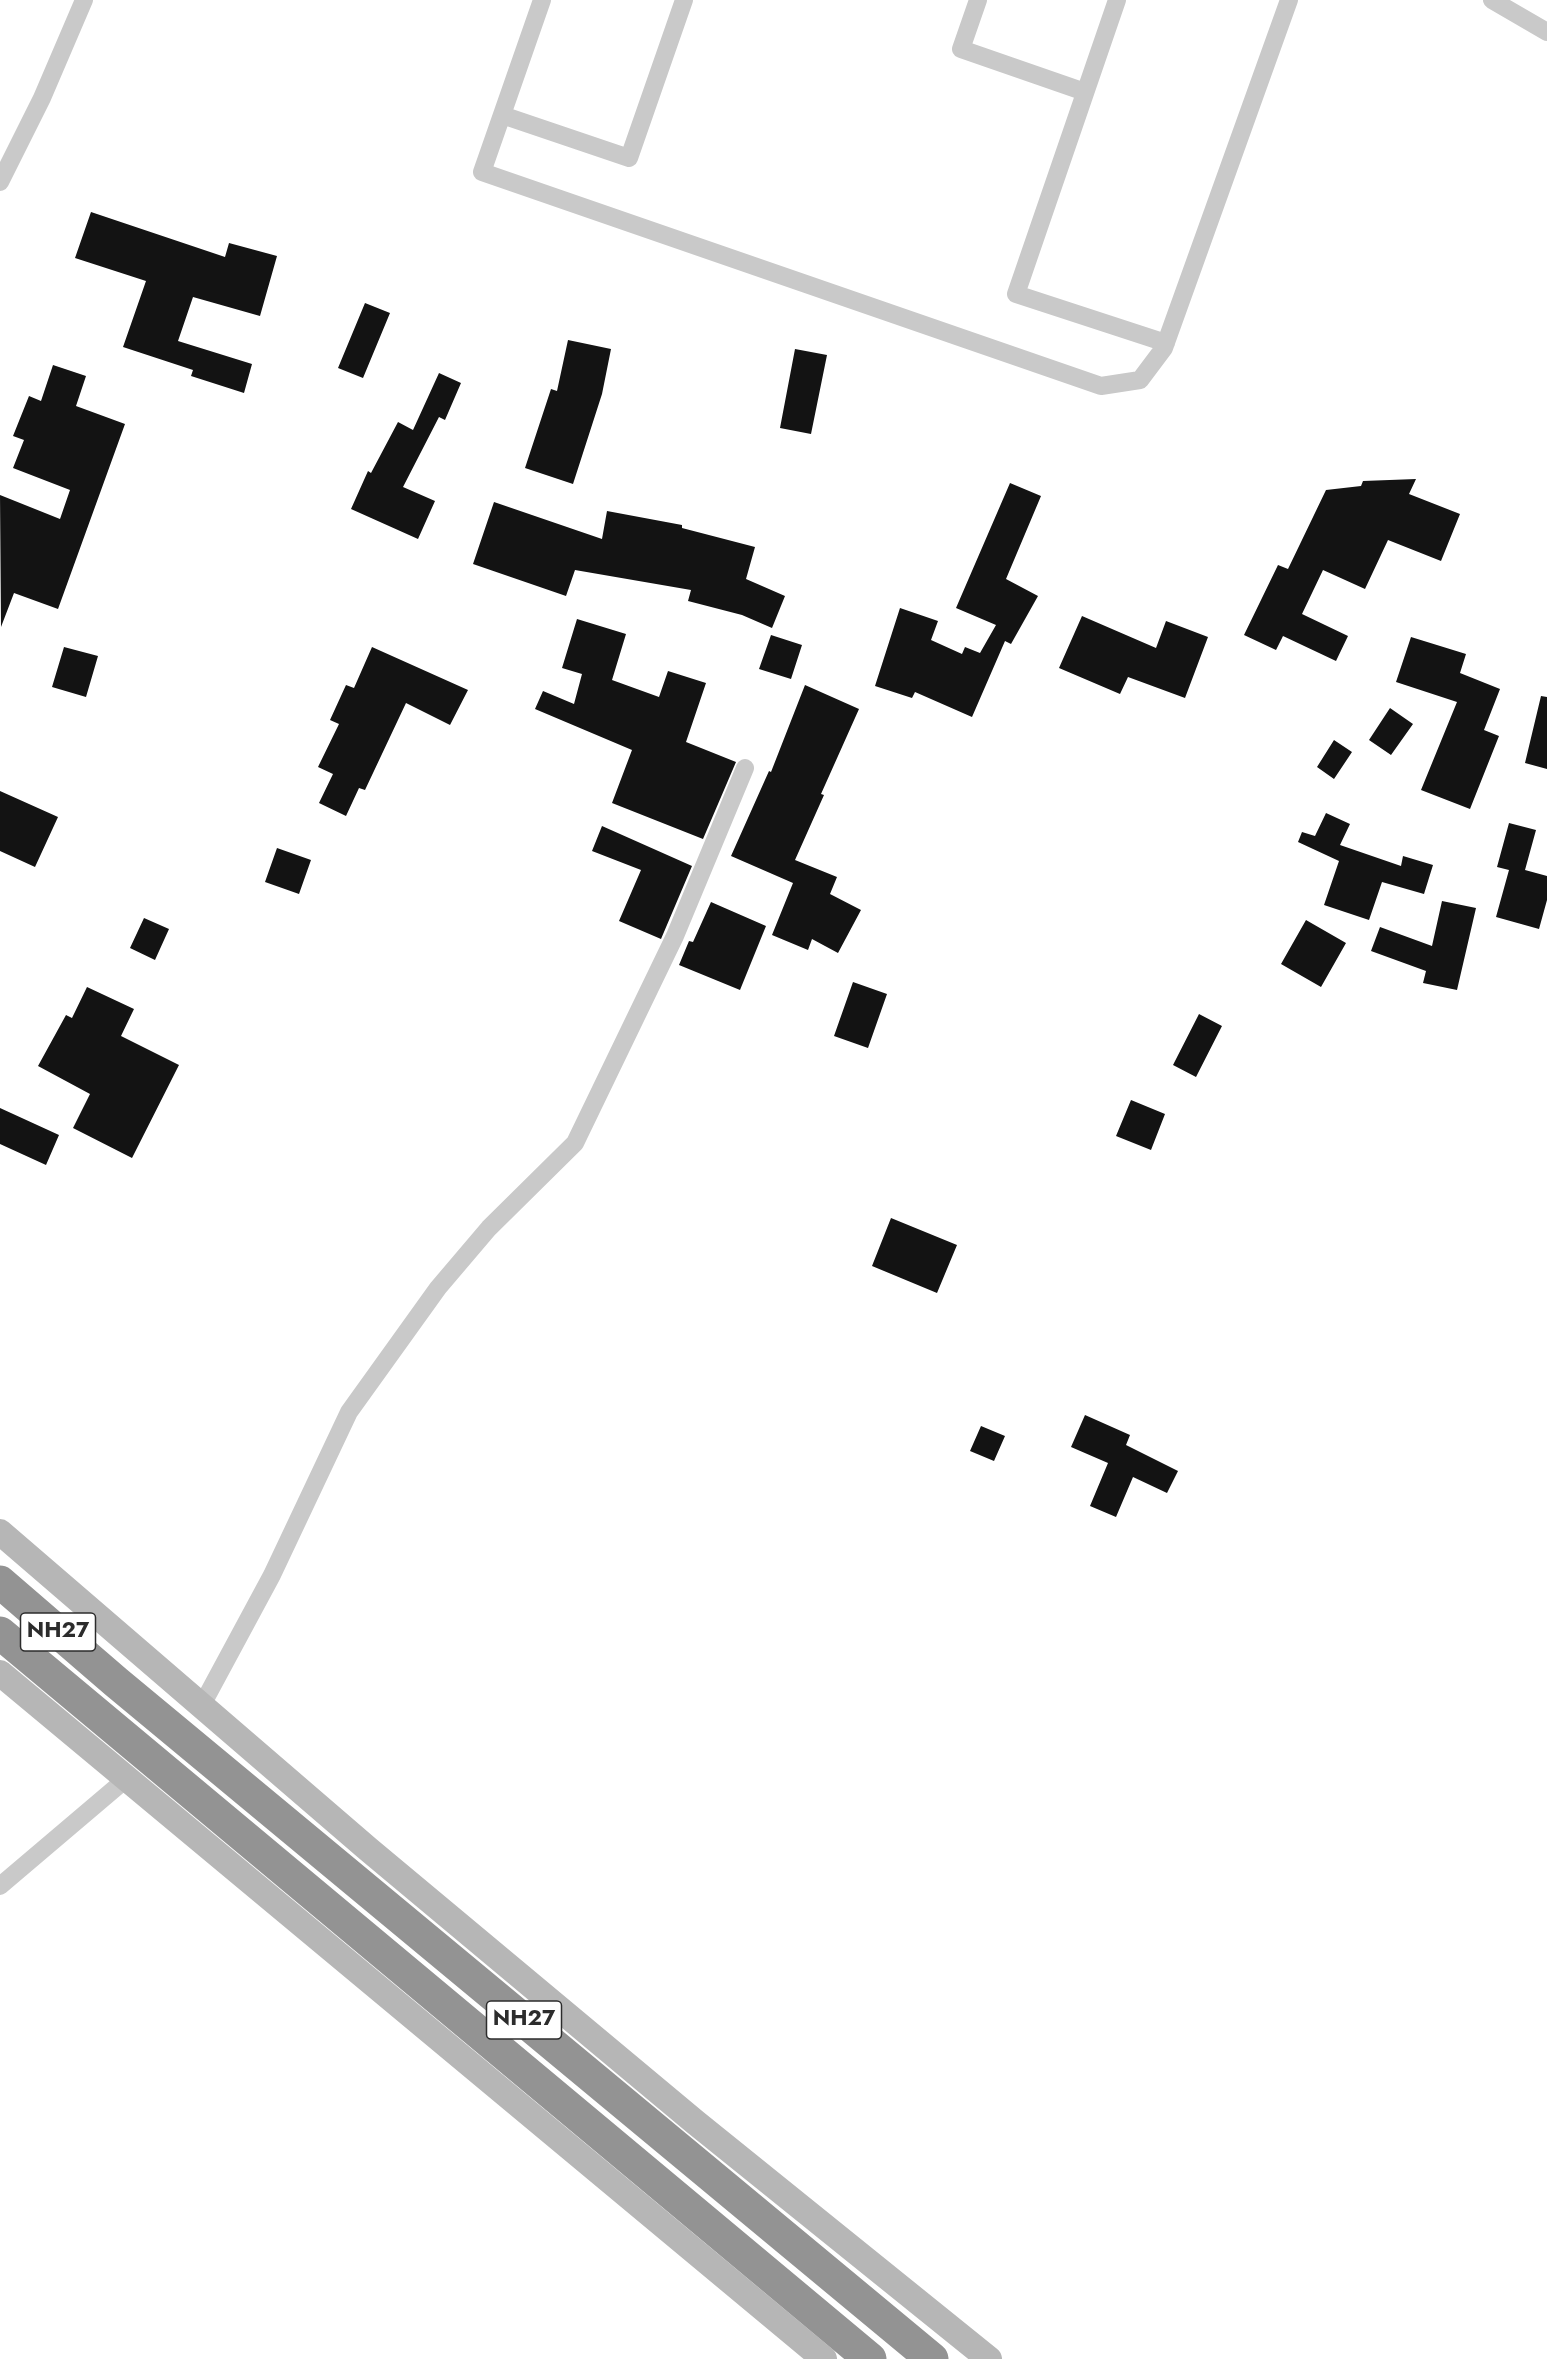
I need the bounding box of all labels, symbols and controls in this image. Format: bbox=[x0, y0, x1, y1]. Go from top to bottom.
road number: NH27 bbox=[20, 1613, 96, 1651]
road number: NH27 bbox=[486, 2001, 562, 2039]

